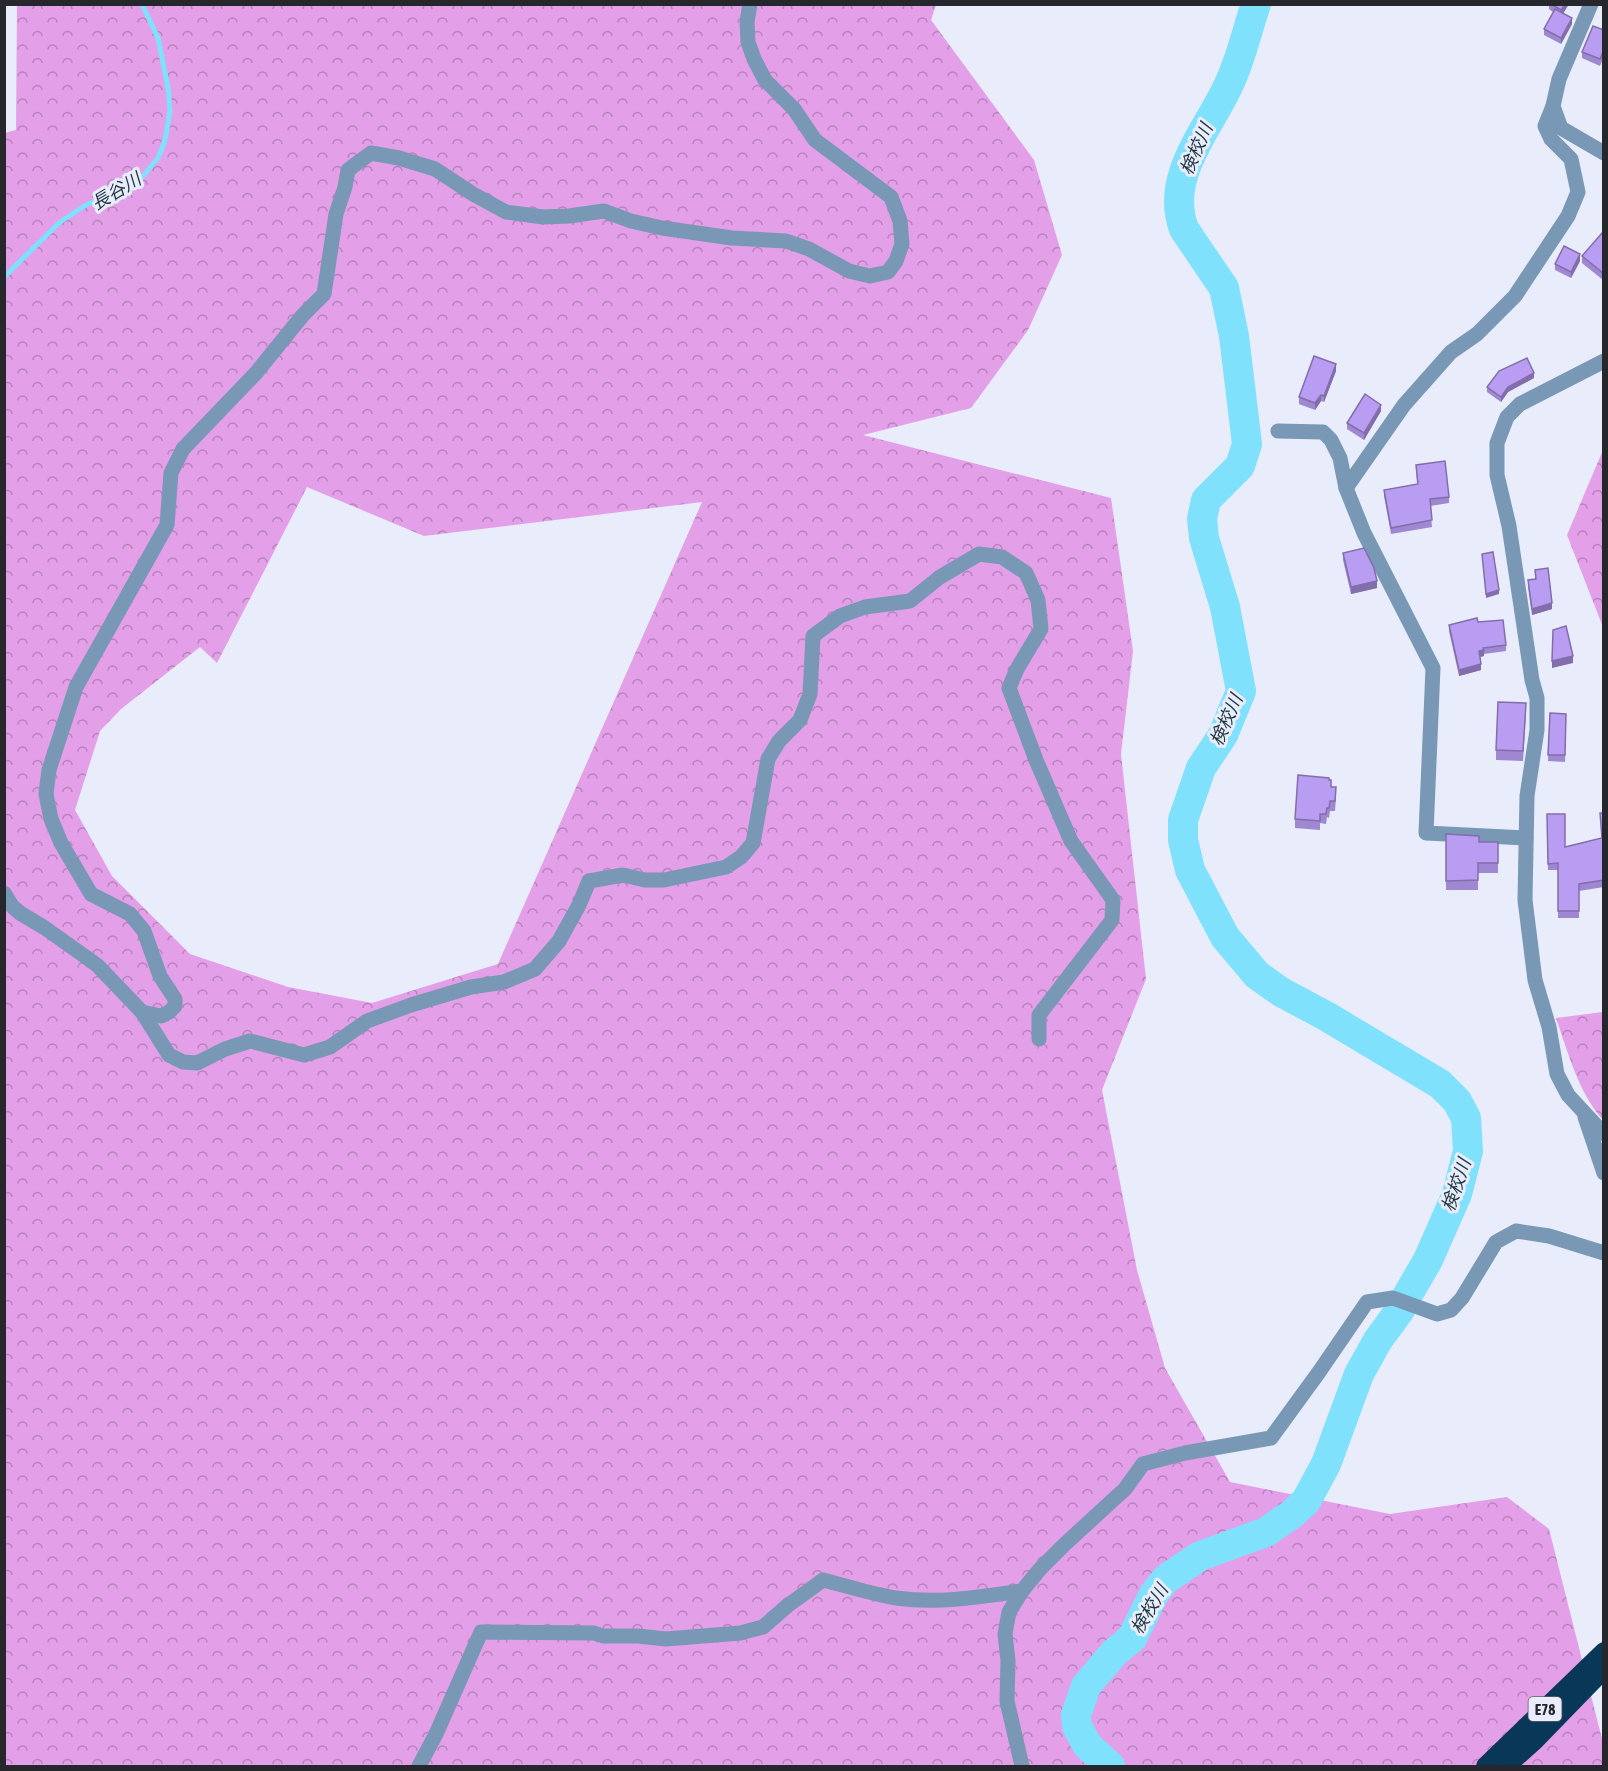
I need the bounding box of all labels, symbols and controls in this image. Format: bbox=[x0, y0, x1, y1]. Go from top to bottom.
water label: 検校川 bbox=[1175, 118, 1217, 178]
water label: 長谷川 bbox=[87, 167, 146, 214]
water label: 検校川 bbox=[1205, 689, 1247, 749]
water label: 検校川 bbox=[1437, 1154, 1475, 1214]
water label: 検校川 bbox=[1126, 1579, 1173, 1638]
road number: E78 bbox=[1528, 1697, 1562, 1721]

